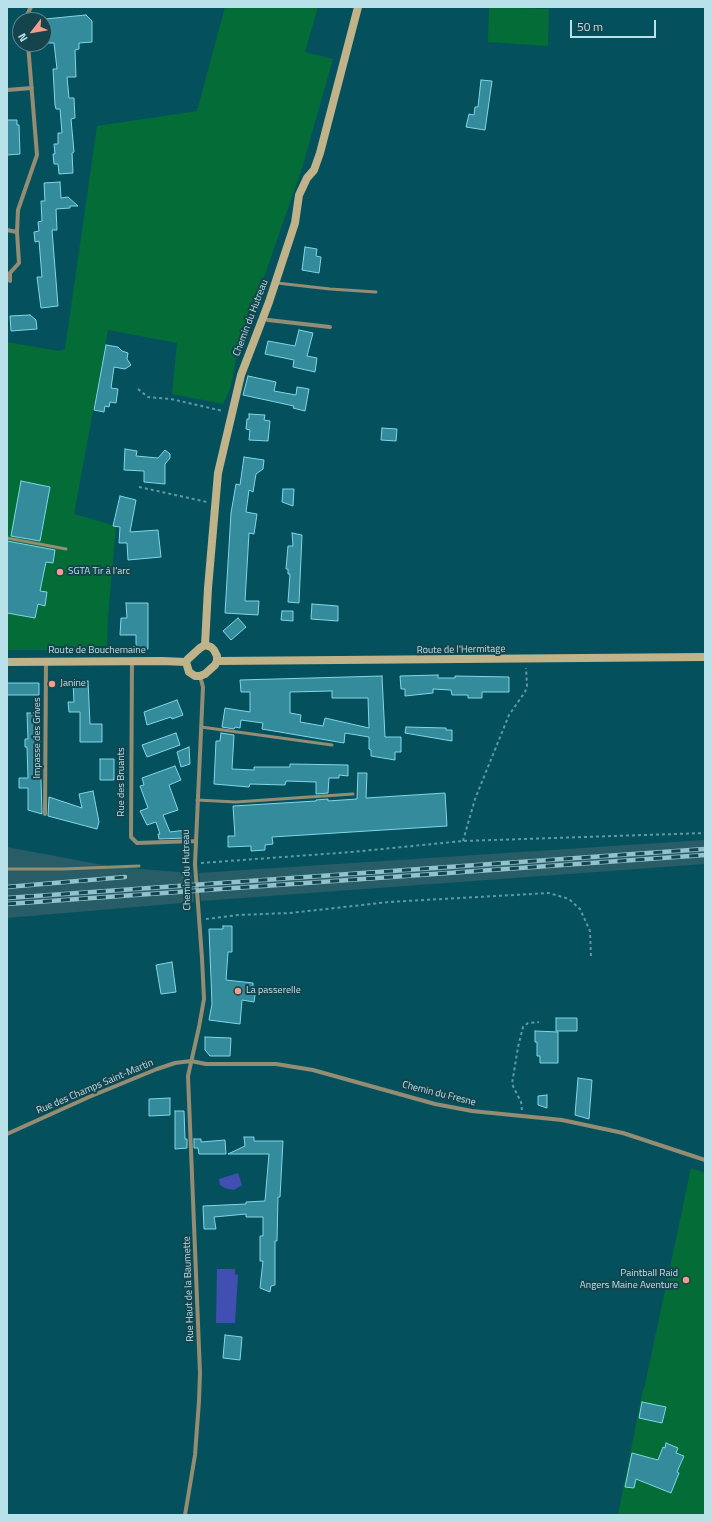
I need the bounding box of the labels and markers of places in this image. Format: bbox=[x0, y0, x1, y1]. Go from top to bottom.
place label: SGTA Tir à l’arc bbox=[68, 566, 130, 578]
marker: SGTA Tir à l’arc bbox=[55, 567, 65, 577]
place label: Janine bbox=[60, 678, 86, 690]
marker: Janine bbox=[47, 679, 57, 689]
place label: La passerelle bbox=[246, 985, 301, 997]
marker: La passerelle bbox=[233, 986, 243, 996]
place label: Paintball Raid Angers Maine Aventure bbox=[580, 1268, 678, 1292]
marker: Paintball Raid Angers Maine Aventure bbox=[681, 1275, 691, 1285]

